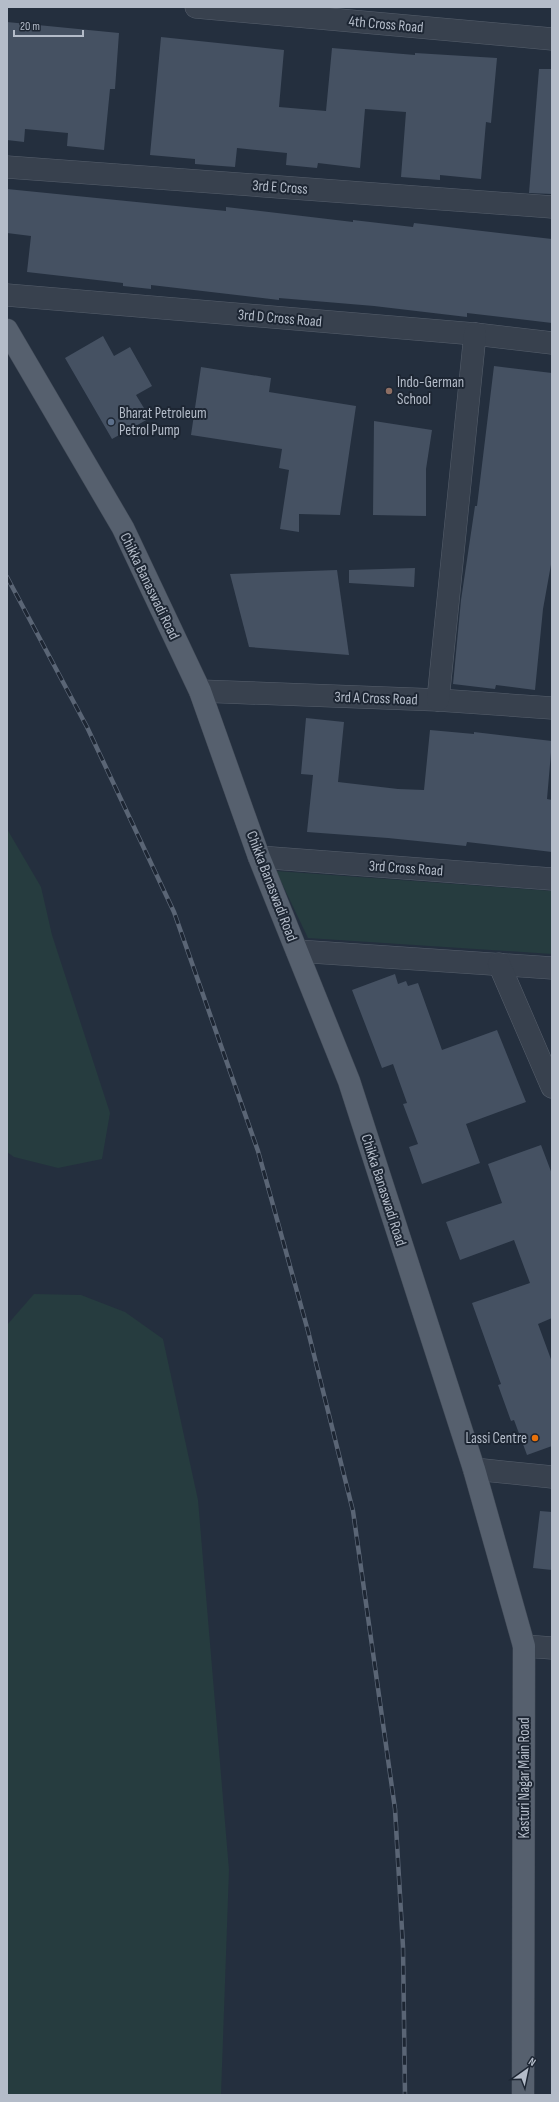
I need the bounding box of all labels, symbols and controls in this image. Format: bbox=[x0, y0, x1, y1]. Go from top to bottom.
scale bar bbox=[14, 12, 83, 38]
street label: 4th Cross Road bbox=[348, 12, 424, 37]
text: 20 m bbox=[20, 19, 40, 34]
street label: 3rd E Cross bbox=[252, 176, 308, 199]
street label: 3rd D Cross Road bbox=[237, 305, 323, 332]
place label: Indo-German School bbox=[397, 373, 464, 409]
marker: Indo-German School bbox=[384, 386, 394, 396]
place label: Bharat Petroleum Petrol Pump bbox=[119, 404, 207, 440]
marker: Bharat Petroleum Petrol Pump bbox=[106, 417, 116, 427]
street label: Chikka Banaswadi Road bbox=[115, 530, 184, 643]
street label: 3rd A Cross Road bbox=[334, 688, 418, 709]
street label: Chikka Banaswadi Road bbox=[242, 828, 301, 944]
street label: 3rd Cross Road bbox=[368, 856, 444, 881]
street label: Chikka Banaswadi Road bbox=[356, 1132, 411, 1249]
place label: Lassi Centre bbox=[466, 1429, 527, 1448]
marker: Lassi Centre bbox=[530, 1433, 540, 1443]
street label: Kasturi Nagar Main Road bbox=[515, 1717, 534, 1839]
north arrow bbox=[507, 2050, 547, 2090]
text: N bbox=[526, 2055, 538, 2069]

